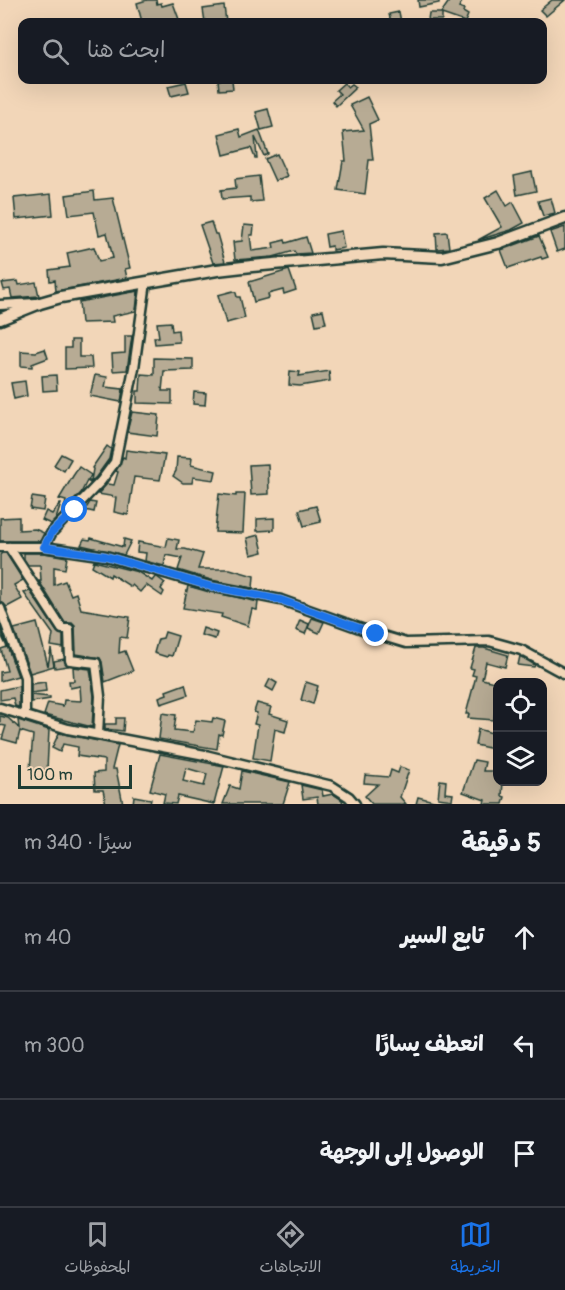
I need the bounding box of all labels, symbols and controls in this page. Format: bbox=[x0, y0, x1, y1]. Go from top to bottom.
search box bbox=[18, 18, 547, 84]
icon: search bbox=[39, 35, 72, 68]
text: ابحث هنا bbox=[87, 36, 165, 64]
route start bbox=[61, 496, 87, 522]
route end bbox=[362, 620, 388, 646]
map controls bbox=[493, 678, 547, 786]
button: locate bbox=[493, 678, 547, 732]
button: layers bbox=[493, 732, 547, 786]
scale bar bbox=[18, 762, 132, 790]
text: 100 m bbox=[27, 765, 73, 785]
text: 5 دقيقة bbox=[461, 827, 541, 859]
text: سيرًا · 340 m bbox=[24, 830, 132, 855]
icon: ahead bbox=[508, 921, 541, 954]
text: تابع السير bbox=[401, 922, 484, 950]
text: 40 m bbox=[24, 925, 71, 950]
icon: left bbox=[508, 1029, 541, 1062]
text: انعطف يسارًا bbox=[375, 1030, 484, 1058]
text: 300 m bbox=[24, 1033, 85, 1058]
icon: arrive bbox=[508, 1137, 541, 1170]
text: الوصول إلى الوجهة bbox=[320, 1138, 484, 1166]
tab: المحفوظات bbox=[65, 1218, 130, 1281]
tab: الاتجاهات bbox=[260, 1218, 321, 1281]
tab: الخريطة bbox=[451, 1218, 500, 1281]

